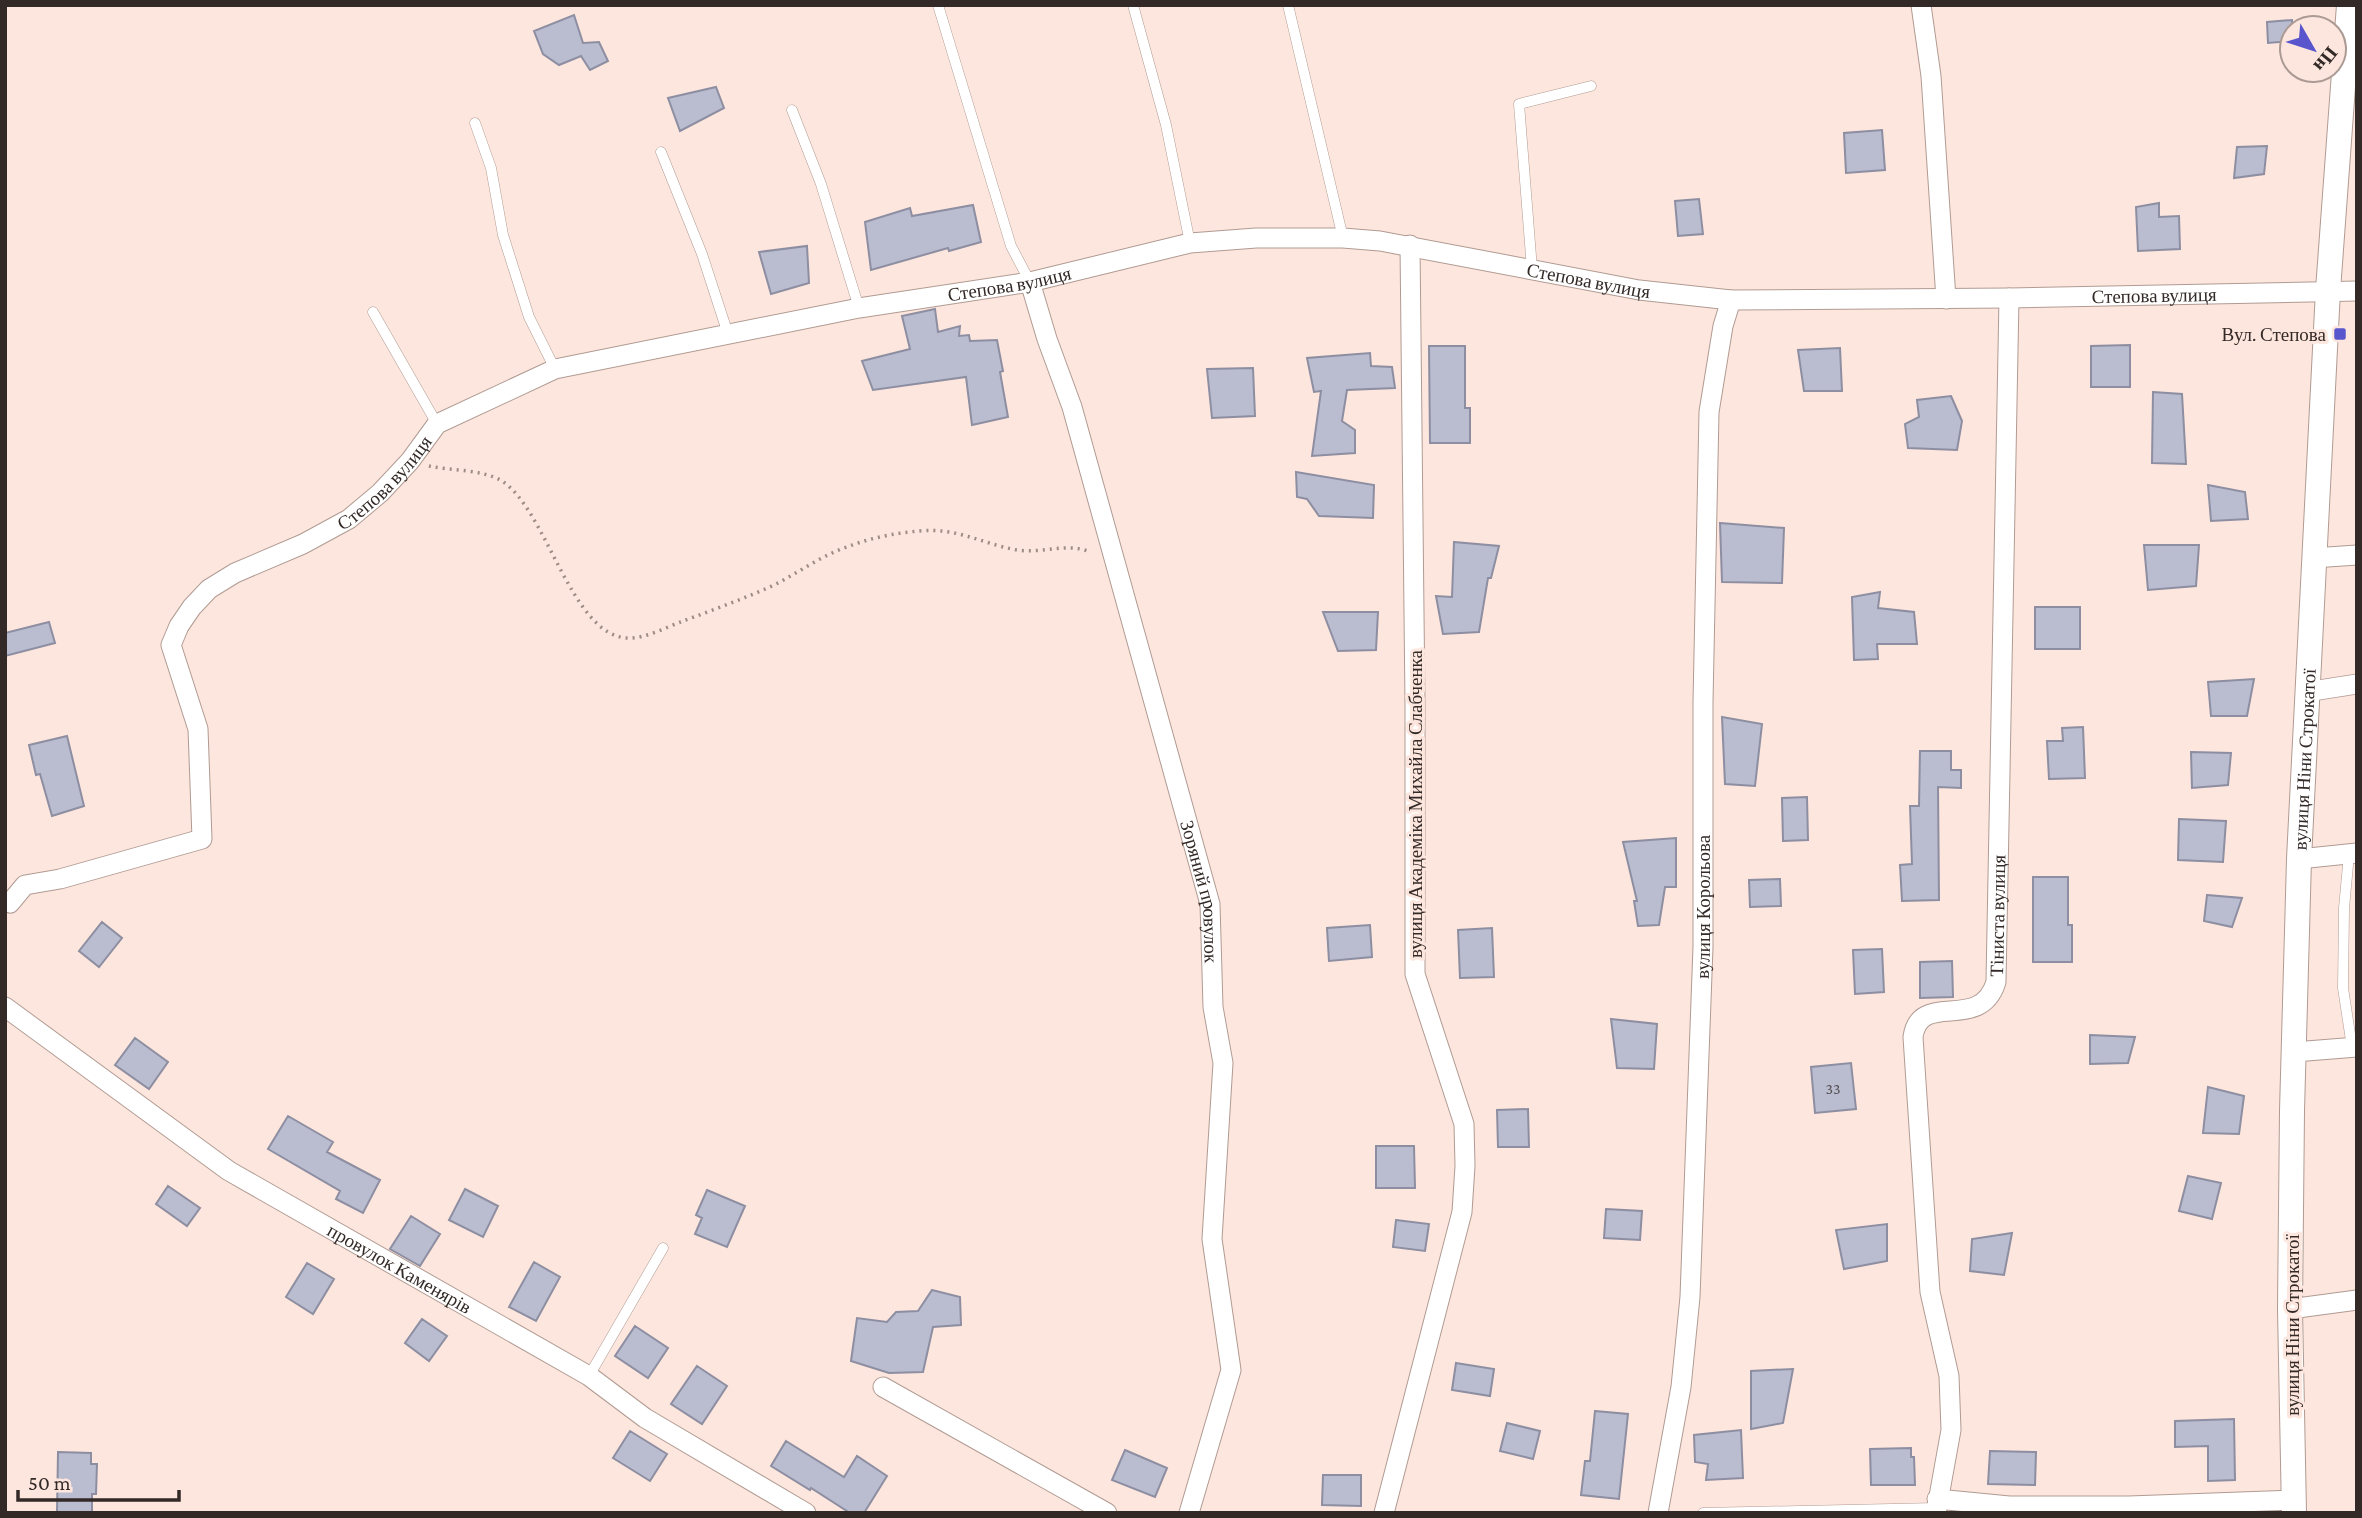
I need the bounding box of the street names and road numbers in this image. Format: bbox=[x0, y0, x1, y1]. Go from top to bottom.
street label: Степова вулиця bbox=[1525, 259, 1652, 302]
street label: Степова вулиця bbox=[946, 262, 1073, 305]
street label: Степова вулиця bbox=[2091, 283, 2217, 307]
street label: Степова вулиця bbox=[333, 431, 436, 534]
street label: вулиця Академіка Михайла Слабченка bbox=[1405, 649, 1426, 958]
street label: вулиця Ніни Строкатої bbox=[2289, 667, 2319, 851]
street label: Зоряний провулок bbox=[1177, 818, 1222, 964]
street label: вулиця Корольова bbox=[1691, 834, 1714, 979]
street label: Тіниста вулиця bbox=[1986, 854, 2009, 977]
street label: провулок Каменярів bbox=[324, 1219, 475, 1317]
street label: вулиця Ніни Строкатої bbox=[2282, 1233, 2303, 1416]

